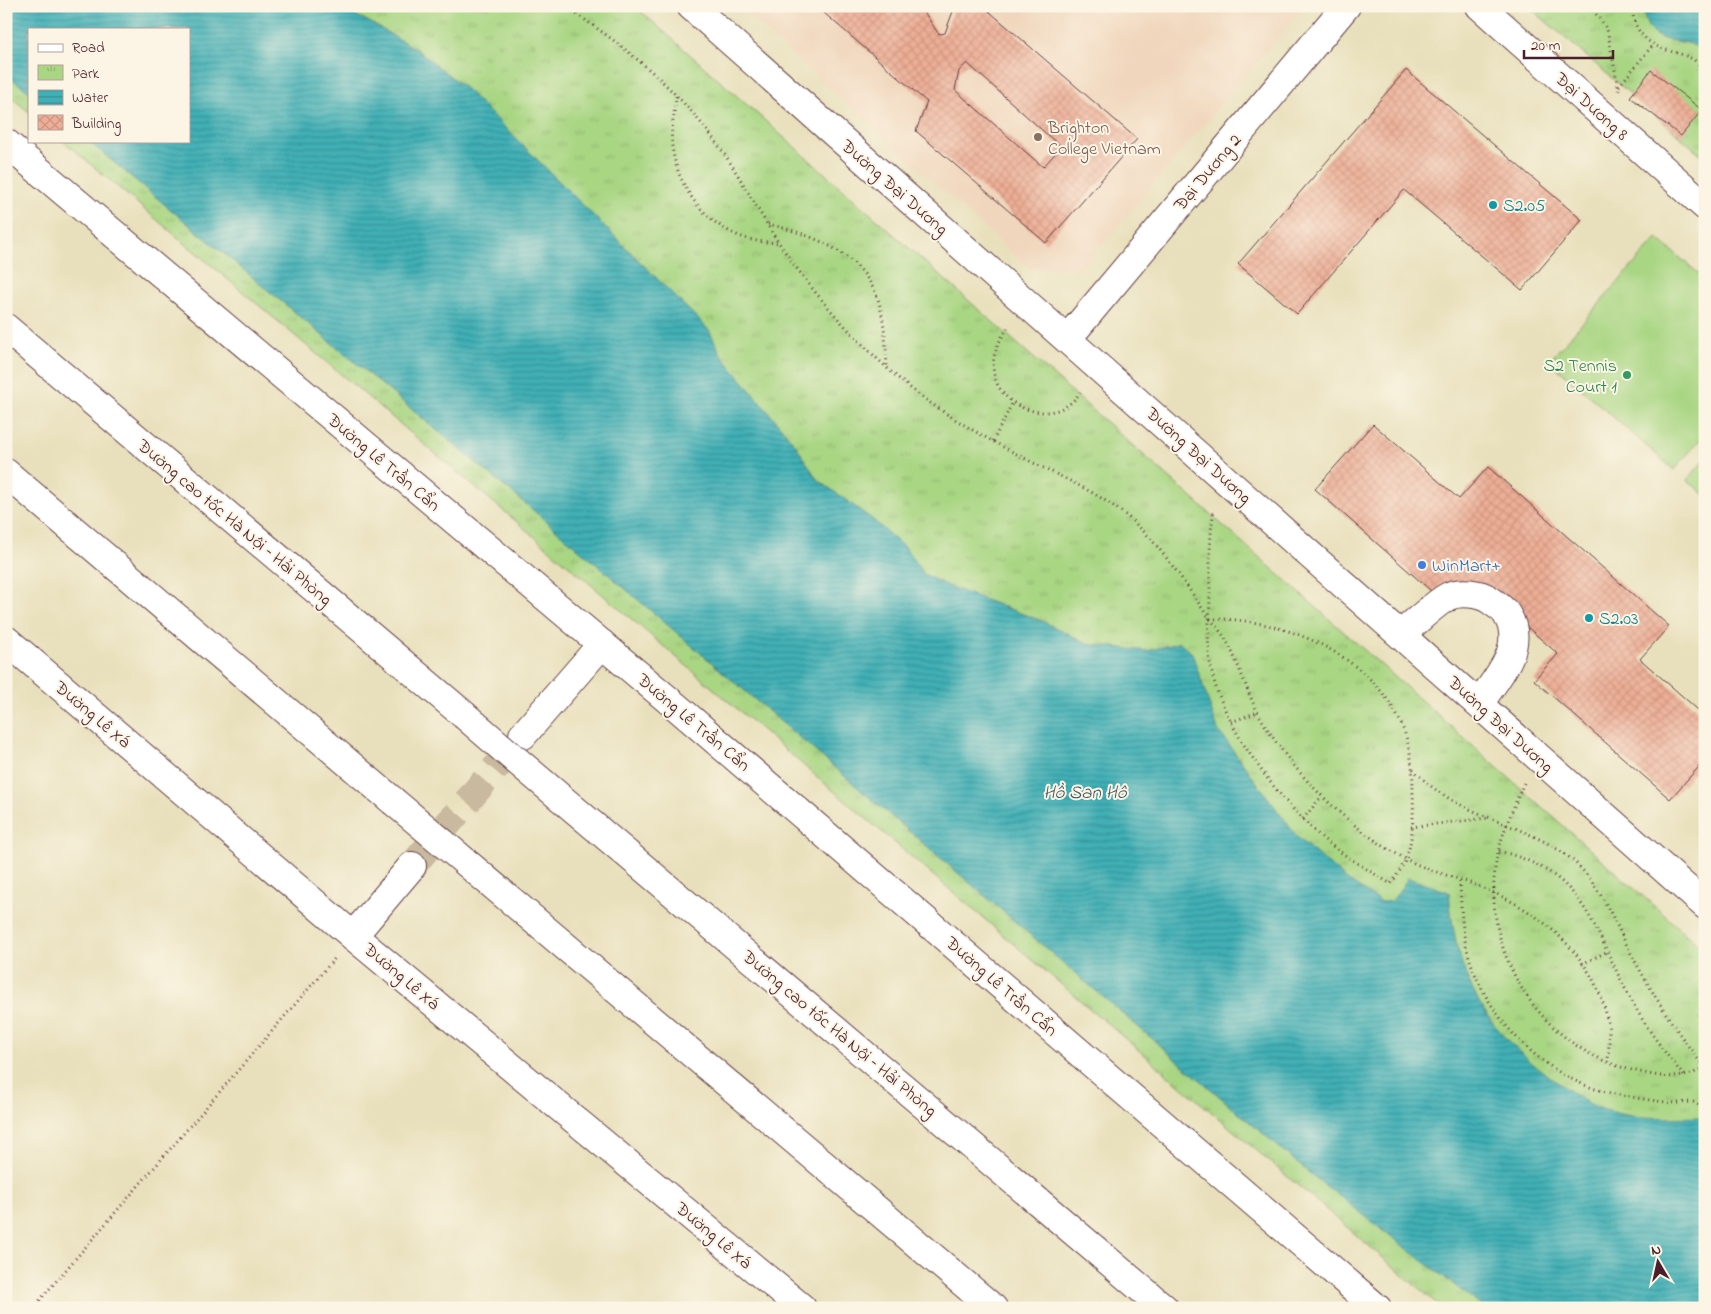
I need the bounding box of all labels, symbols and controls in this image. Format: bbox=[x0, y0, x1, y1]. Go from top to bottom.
legend bbox=[28, 28, 190, 142]
scale bar bbox=[1524, 28, 1612, 60]
text: 20 m bbox=[1531, 35, 1561, 57]
text: Road bbox=[72, 37, 105, 59]
text: Park bbox=[72, 63, 100, 85]
street label: Đại Dương 8 bbox=[1546, 66, 1634, 149]
text: Water bbox=[72, 87, 108, 109]
text: Building bbox=[71, 113, 121, 136]
place label: Brighton College Vietnam bbox=[1047, 116, 1161, 164]
street label: Đại Dương 2 bbox=[1168, 129, 1249, 219]
marker: Brighton College Vietnam bbox=[1032, 131, 1044, 143]
street label: Đường Đại Dương bbox=[833, 134, 953, 243]
place label: S2.05 bbox=[1503, 194, 1545, 220]
marker: S2.05 bbox=[1487, 199, 1499, 211]
place label: S2 Tennis Court 1 bbox=[1543, 354, 1617, 401]
marker: S2 Tennis Court 1 bbox=[1621, 369, 1633, 381]
street label: Đường Đại Dương bbox=[1137, 401, 1256, 512]
street label: Đường Lê Trần Cẩn bbox=[319, 408, 445, 520]
street label: Đường cao tốc Hà Nội – Hải Phòng bbox=[129, 433, 337, 614]
place label: WinMart+ bbox=[1432, 554, 1501, 580]
marker: WinMart+ bbox=[1416, 559, 1428, 571]
place label: S2.03 bbox=[1599, 607, 1638, 633]
marker: S2.03 bbox=[1583, 612, 1595, 624]
street label: Đường Lê Trần Cẩn bbox=[629, 668, 755, 780]
street label: Đường Đại Dương bbox=[1439, 670, 1558, 781]
street label: Đường Lê Xá bbox=[46, 675, 136, 756]
water label: Hồ San Hô bbox=[1043, 780, 1128, 807]
street label: Đường Lê Trần Cẩn bbox=[938, 931, 1063, 1044]
street label: Đường Lê Xá bbox=[355, 937, 445, 1018]
street label: Đường cao tốc Hà Nội – Hải Phòng bbox=[734, 944, 942, 1125]
street label: Đường Lê Xá bbox=[667, 1196, 757, 1277]
north arrow bbox=[1634, 1236, 1684, 1286]
text: N bbox=[1650, 1240, 1663, 1262]

